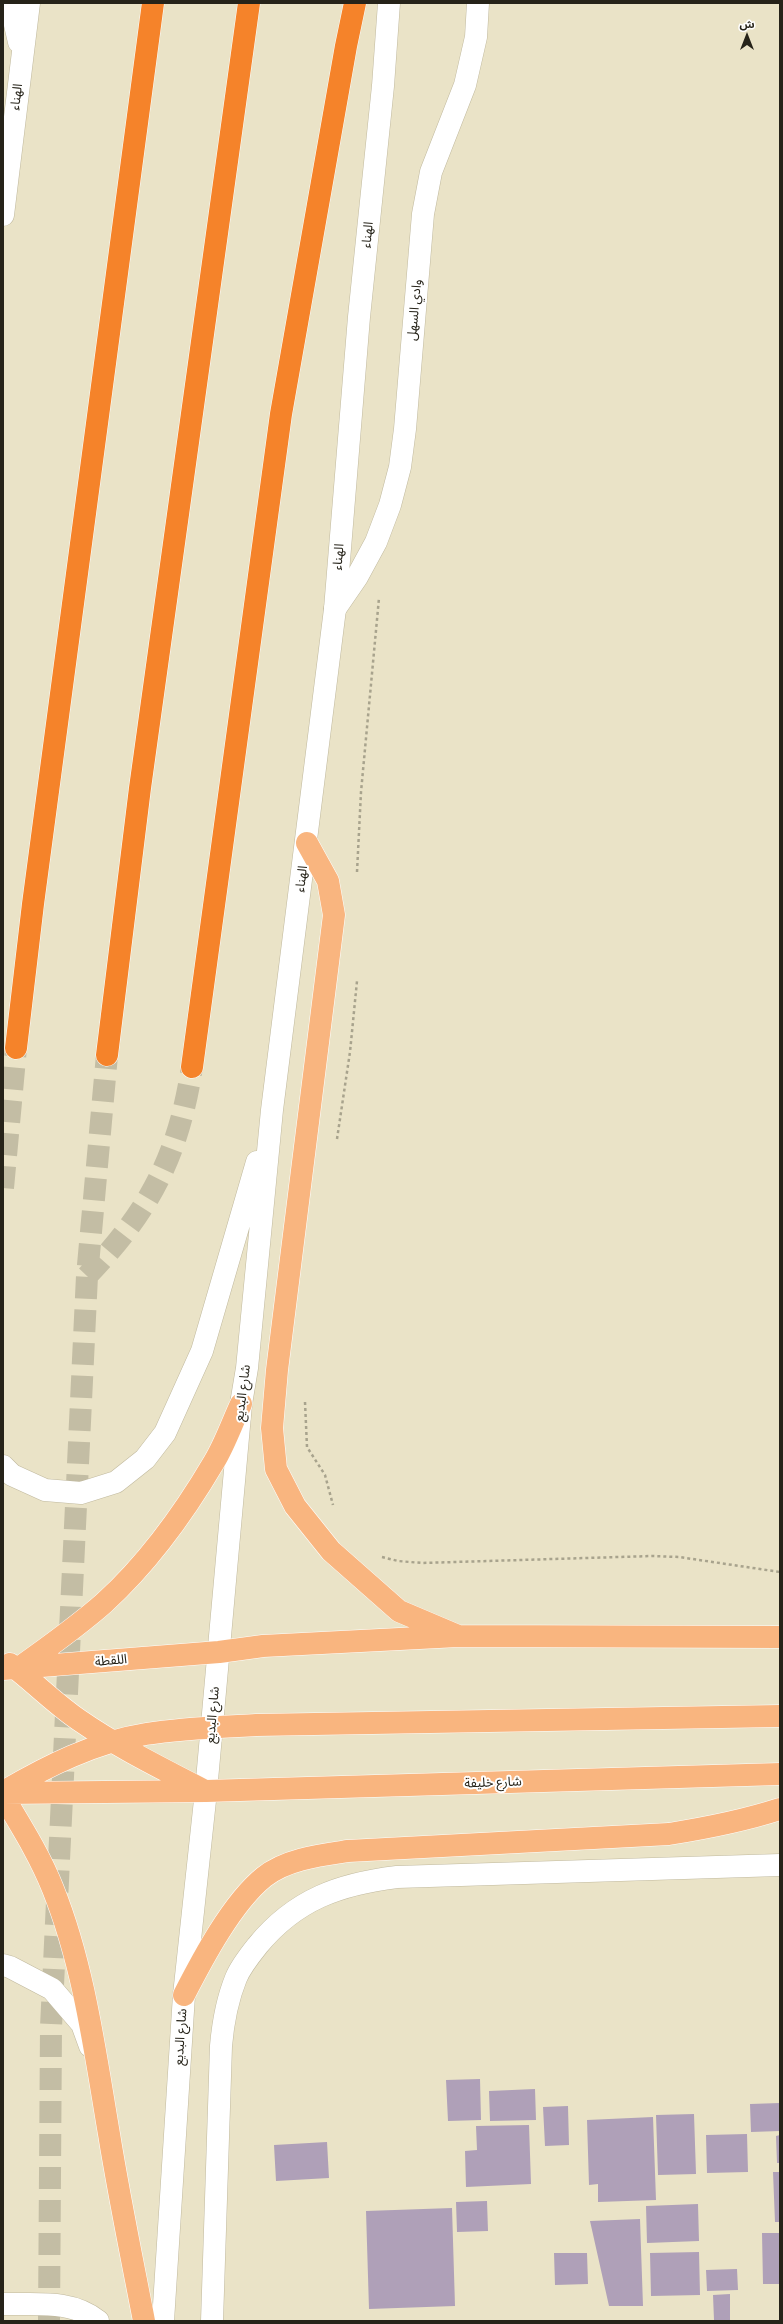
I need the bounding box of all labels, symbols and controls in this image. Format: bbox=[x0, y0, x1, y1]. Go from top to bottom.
north arrow bbox=[727, 16, 767, 56]
text: ش bbox=[739, 17, 755, 31]
street label: الهناء bbox=[8, 83, 26, 111]
street label: الهناء bbox=[359, 221, 377, 249]
street label: وادي السهل bbox=[405, 279, 425, 341]
street label: الهناء bbox=[330, 543, 348, 571]
street label: الهناء bbox=[293, 865, 311, 893]
street label: شارع البديع bbox=[232, 1364, 254, 1422]
street label: اللقطة bbox=[94, 1652, 128, 1670]
street label: شارع البديع bbox=[203, 1686, 223, 1744]
street label: شارع خليفة bbox=[464, 1774, 522, 1792]
street label: شارع البديع bbox=[171, 2008, 191, 2066]

